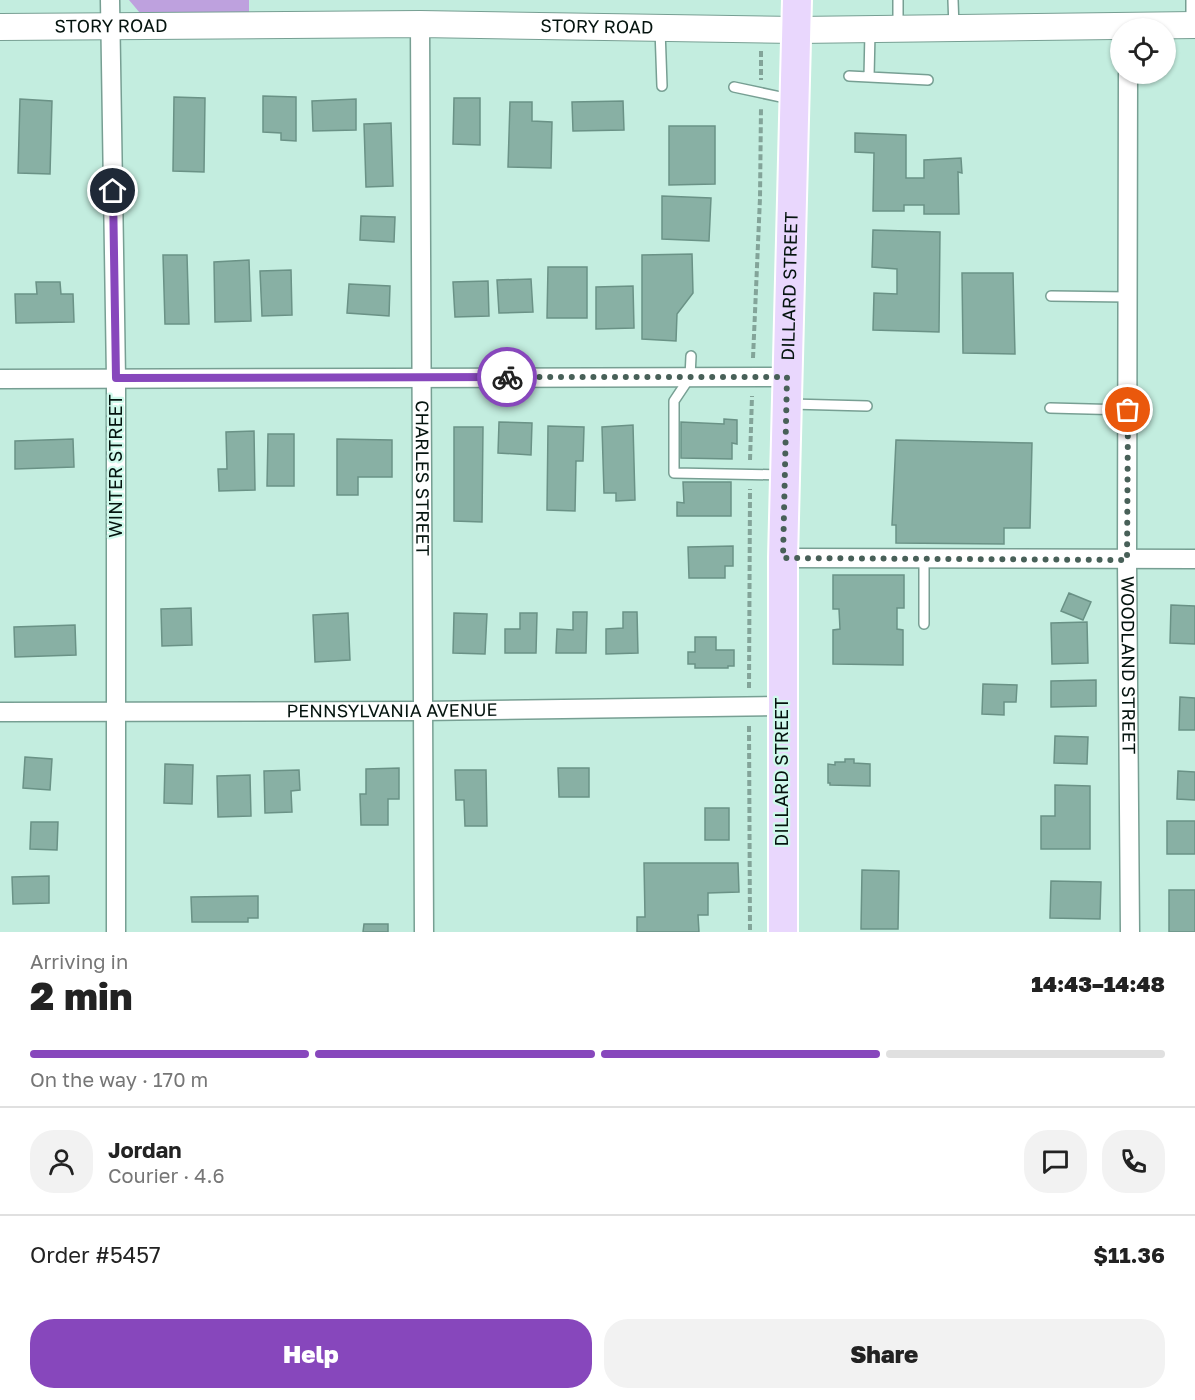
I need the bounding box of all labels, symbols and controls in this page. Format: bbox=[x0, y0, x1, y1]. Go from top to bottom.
street label: STORY ROAD bbox=[54, 14, 168, 37]
street label: STORY ROAD bbox=[540, 14, 654, 38]
map controls bbox=[1110, 18, 1176, 84]
button: locate bbox=[1110, 18, 1176, 84]
pin bbox=[87, 165, 138, 216]
icon: home bbox=[96, 174, 129, 207]
street label: DILLARD STREET bbox=[776, 211, 802, 361]
courier bbox=[477, 347, 537, 407]
icon: bike bbox=[491, 361, 524, 394]
pin bbox=[1102, 384, 1153, 435]
icon: bag bbox=[1111, 393, 1144, 426]
street label: WINTER STREET bbox=[104, 394, 126, 538]
street label: CHARLES STREET bbox=[412, 400, 434, 556]
street label: WOODLAND STREET bbox=[1117, 576, 1141, 754]
street label: PENNSYLVANIA AVENUE bbox=[286, 698, 498, 721]
street label: DILLARD STREET bbox=[770, 698, 792, 846]
text: Arriving in bbox=[30, 949, 128, 973]
text: 14:43–14:48 bbox=[1031, 970, 1165, 997]
text: 2 min bbox=[30, 972, 133, 1019]
text: On the way · 170 m bbox=[30, 1067, 208, 1091]
button: person bbox=[30, 1130, 93, 1193]
button: chat bbox=[1024, 1130, 1087, 1193]
button: phone bbox=[1102, 1130, 1165, 1193]
text: Jordan bbox=[108, 1136, 182, 1163]
text: Courier · 4.6 bbox=[108, 1163, 225, 1187]
text: Order #5457 bbox=[30, 1241, 161, 1268]
text: $11.36 bbox=[1093, 1241, 1165, 1268]
button: Help bbox=[30, 1319, 592, 1388]
button: Share bbox=[604, 1319, 1165, 1388]

